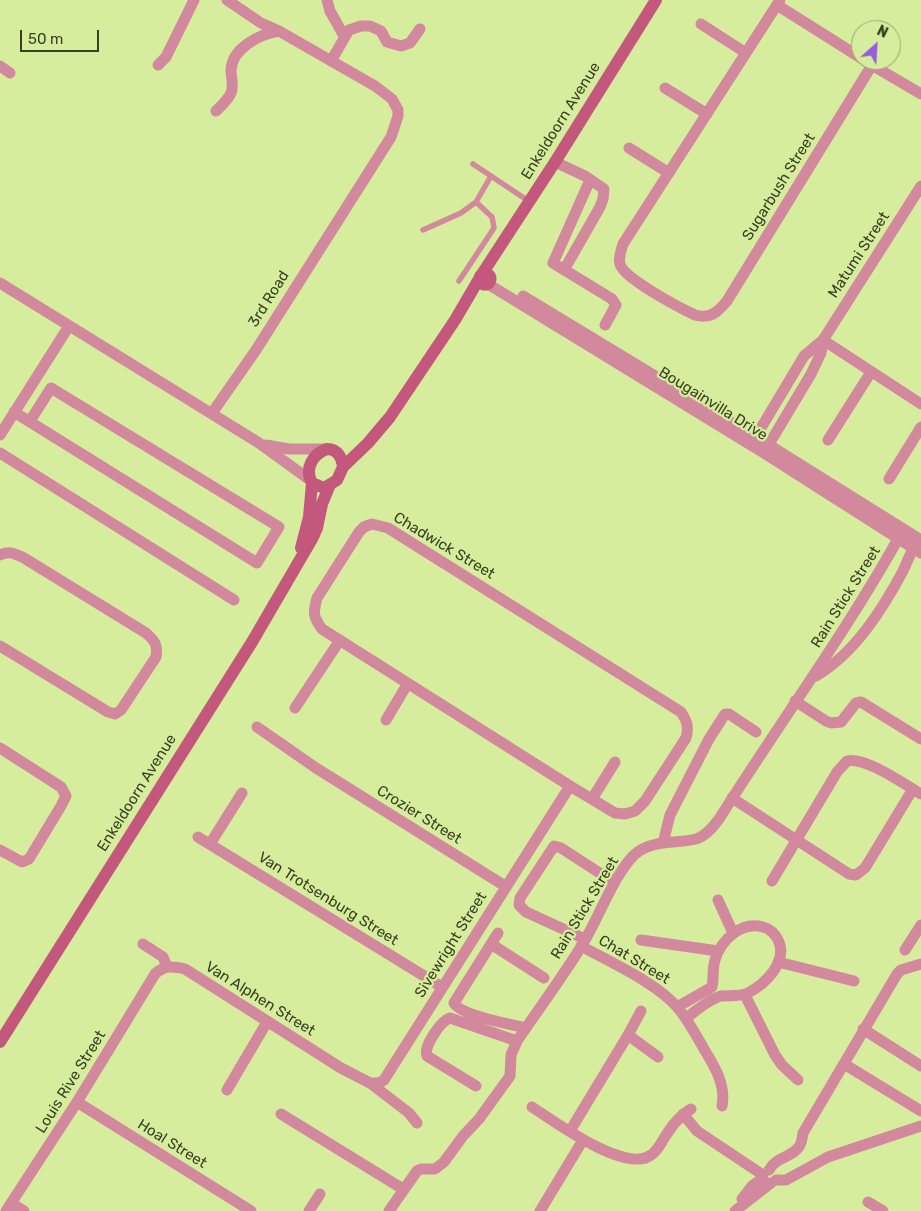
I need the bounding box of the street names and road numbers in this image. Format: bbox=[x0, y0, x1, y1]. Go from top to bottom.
street label: Enkeldoorn Avenue bbox=[518, 59, 604, 183]
street label: Sugarbush Street bbox=[739, 130, 819, 244]
street label: Matumi Street bbox=[824, 209, 894, 301]
street label: 3rd Road bbox=[245, 268, 293, 330]
street label: Bougainvilla Drive bbox=[655, 363, 771, 445]
street label: Chadwick Street bbox=[390, 509, 498, 583]
street label: Rain Stick Street bbox=[808, 543, 884, 651]
street label: Enkeldoorn Avenue bbox=[94, 731, 180, 855]
street label: Crozier Street bbox=[373, 782, 465, 848]
street label: Van Trotsenburg Street bbox=[255, 848, 401, 950]
street label: Rain Stick Street bbox=[547, 853, 623, 963]
street label: Sivewright Street bbox=[411, 889, 491, 1001]
street label: Chat Street bbox=[595, 932, 673, 988]
street label: Van Alphen Street bbox=[202, 958, 318, 1040]
street label: Louis Rive Street bbox=[32, 1027, 110, 1137]
street label: Hoal Street bbox=[134, 1116, 210, 1172]

